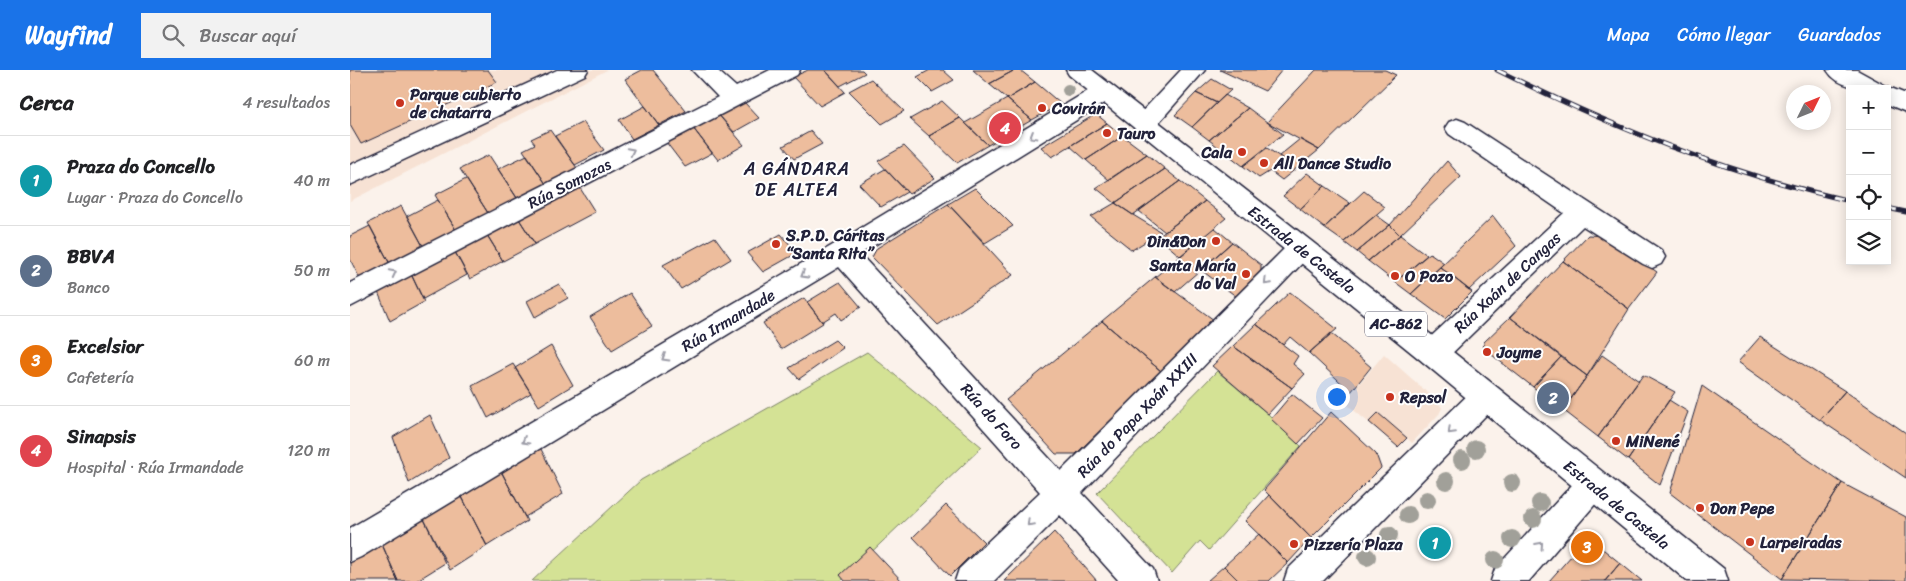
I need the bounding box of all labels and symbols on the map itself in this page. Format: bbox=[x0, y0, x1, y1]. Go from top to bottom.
place label: Parque cubierto de chatarra bbox=[410, 80, 522, 127]
north arrow bbox=[1786, 85, 1831, 130]
place label: Covirán bbox=[1051, 94, 1106, 123]
marker: Parque cubierto de chatarra bbox=[394, 97, 406, 109]
marker: Covirán bbox=[1036, 102, 1048, 114]
pin: 4 bbox=[989, 109, 1021, 147]
place label: Tauro bbox=[1117, 119, 1156, 148]
marker: Tauro bbox=[1101, 127, 1113, 139]
one-way arrow bbox=[1029, 129, 1038, 139]
place label: Cala bbox=[1200, 138, 1233, 167]
marker: Cala bbox=[1236, 146, 1248, 158]
one-way arrow bbox=[626, 147, 635, 157]
place label: All Dance Studio bbox=[1273, 149, 1392, 178]
street label: Rúa Somozas bbox=[522, 150, 617, 217]
district label: A GÁNDARA DE ALTEA bbox=[743, 153, 850, 206]
marker: All Dance Studio bbox=[1258, 157, 1270, 169]
street label: Estrada de Castela bbox=[1241, 198, 1362, 301]
place label: S.P.D. Cáritas “Santa Rita” bbox=[785, 221, 885, 268]
street label: Rúa Xoán de Cangas bbox=[1447, 224, 1569, 340]
place label: Din&Don bbox=[1147, 227, 1206, 256]
marker: Din&Don bbox=[1210, 235, 1222, 247]
marker: S.P.D. Cáritas “Santa Rita” bbox=[770, 238, 782, 250]
place label: Santa María do Val bbox=[1148, 251, 1237, 298]
place label: O Pozo bbox=[1404, 262, 1454, 291]
marker: Santa María do Val bbox=[1240, 268, 1252, 280]
one-way arrow bbox=[388, 269, 397, 279]
one-way arrow bbox=[801, 269, 810, 279]
marker: O Pozo bbox=[1389, 270, 1401, 282]
one-way arrow bbox=[1264, 277, 1273, 286]
street label: Rúa Irmandade bbox=[676, 281, 781, 360]
road number: AC-862 bbox=[1365, 312, 1427, 336]
place label: Joyme bbox=[1496, 338, 1542, 367]
street label: Rúa do Papa Xoán XXIII bbox=[1070, 346, 1205, 485]
marker: Joyme bbox=[1481, 346, 1493, 358]
one-way arrow bbox=[661, 352, 670, 362]
street label: Rúa do Foro bbox=[953, 376, 1030, 457]
pin: 2 bbox=[1537, 379, 1569, 417]
place label: Repsol bbox=[1399, 383, 1448, 412]
your location bbox=[1324, 384, 1350, 410]
marker: Repsol bbox=[1384, 391, 1396, 403]
one-way arrow bbox=[1448, 425, 1457, 434]
place label: MiNené bbox=[1625, 427, 1681, 456]
one-way arrow bbox=[522, 435, 531, 445]
marker: MiNené bbox=[1610, 435, 1622, 447]
street label: Estrada de Castela bbox=[1557, 452, 1677, 557]
place label: Don Pepe bbox=[1710, 494, 1775, 523]
marker: Don Pepe bbox=[1694, 502, 1706, 514]
one-way arrow bbox=[1027, 517, 1036, 526]
pin: 1 bbox=[1419, 524, 1451, 562]
pin: 3 bbox=[1571, 528, 1603, 566]
place label: Larpeiradas bbox=[1760, 528, 1842, 557]
place label: Pizzería Plaza bbox=[1304, 530, 1404, 559]
marker: Larpeiradas bbox=[1744, 536, 1756, 548]
marker: Pizzería Plaza bbox=[1288, 538, 1300, 550]
one-way arrow bbox=[1534, 541, 1543, 550]

